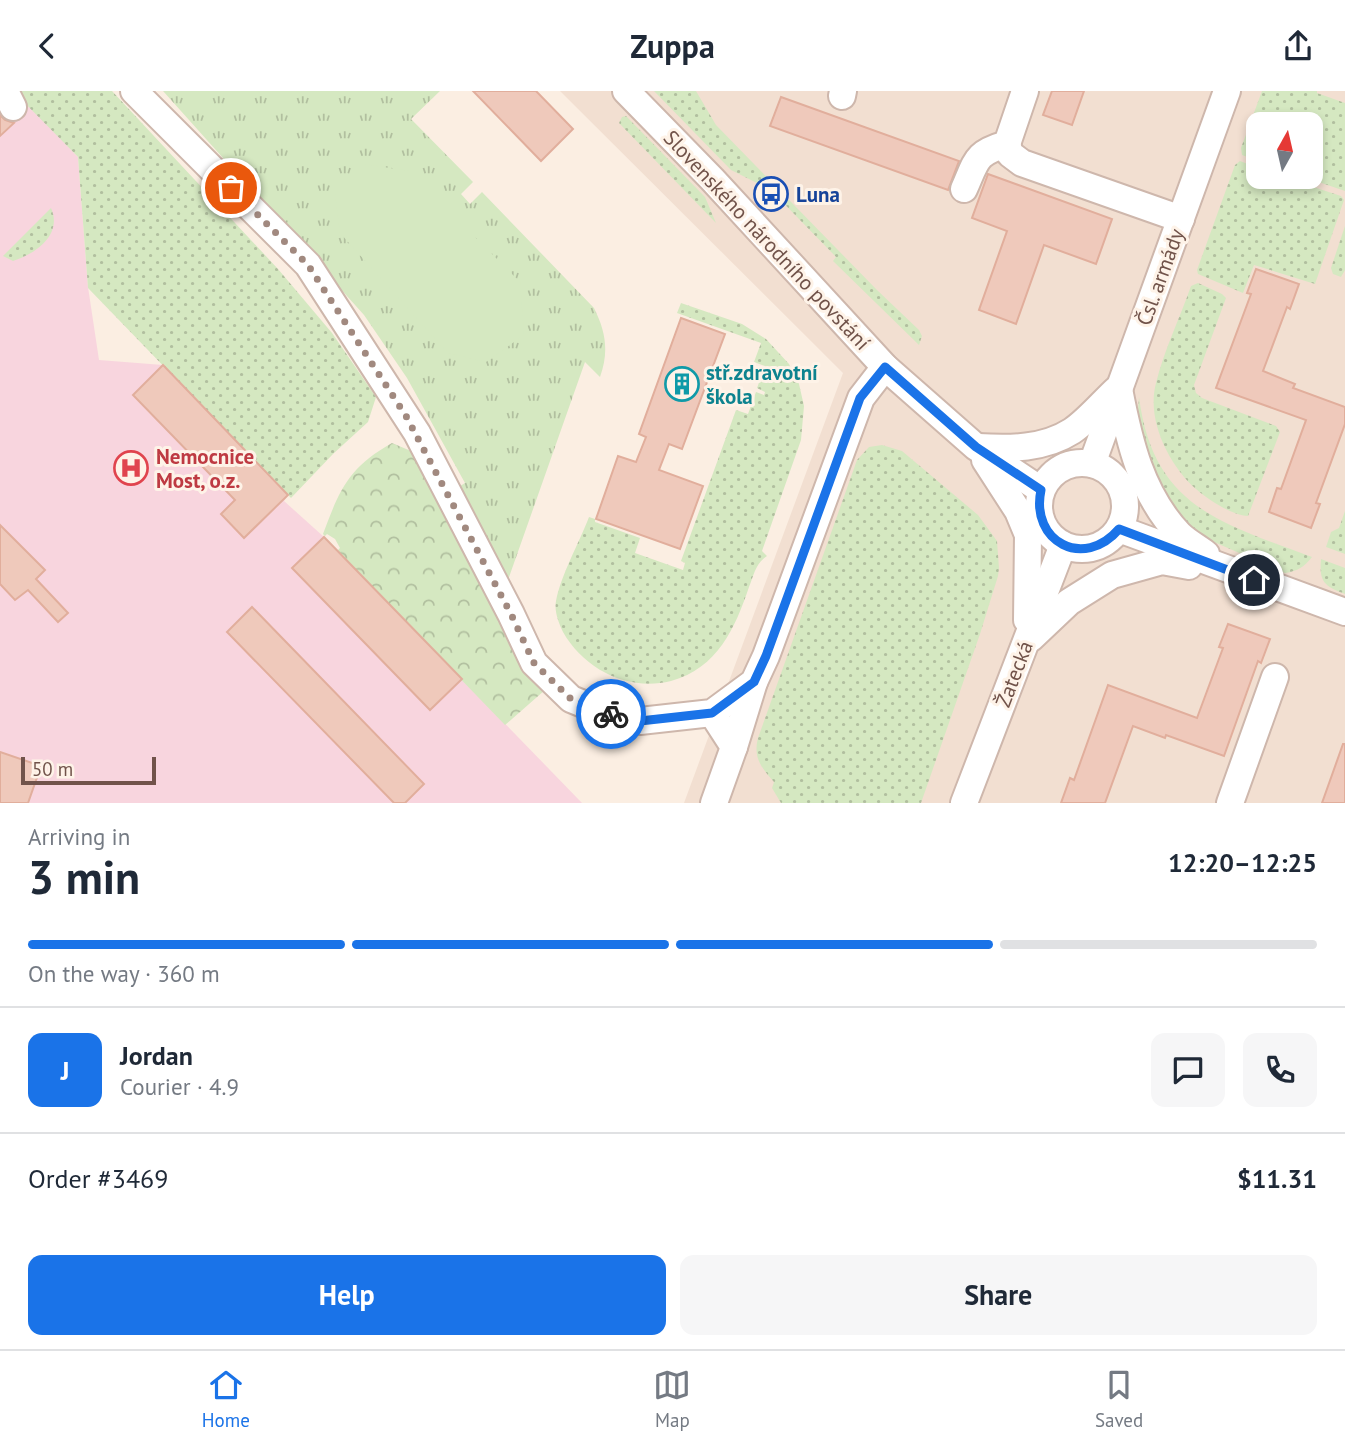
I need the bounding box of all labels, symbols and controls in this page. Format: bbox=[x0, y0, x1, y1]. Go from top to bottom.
text: Zuppa bbox=[630, 25, 715, 67]
icon: back bbox=[28, 27, 66, 65]
icon: share bbox=[1279, 27, 1317, 65]
north arrow bbox=[1246, 112, 1323, 189]
map controls bbox=[1246, 112, 1323, 189]
street label: Slovenského národního povstání bbox=[658, 124, 876, 356]
pin bbox=[201, 158, 261, 218]
icon: bag bbox=[212, 169, 250, 207]
bus stop icon: Luna bbox=[752, 175, 790, 213]
place label: Luna bbox=[796, 181, 840, 208]
street label: Čsl. armády bbox=[1130, 225, 1190, 329]
place label: stř.zdravotní škola bbox=[706, 359, 818, 410]
building icon: stř.zdravotní škola bbox=[663, 365, 701, 403]
place label: Nemocnice Most, o.z. bbox=[156, 443, 254, 494]
hospital icon: Nemocnice Most, o.z. bbox=[112, 449, 150, 487]
pin bbox=[1224, 550, 1284, 610]
icon: home bbox=[1235, 561, 1273, 599]
street label: Žatecká bbox=[989, 637, 1039, 711]
courier bbox=[576, 679, 646, 749]
icon: bike bbox=[592, 695, 630, 733]
scale bar bbox=[21, 754, 156, 786]
text: 50 m bbox=[32, 757, 73, 781]
text: Arriving in bbox=[28, 822, 130, 851]
text: 12:20–12:25 bbox=[1168, 846, 1317, 879]
text: 3 min bbox=[28, 847, 140, 907]
text: On the way · 360 m bbox=[28, 959, 220, 988]
button: chat bbox=[1151, 1033, 1225, 1107]
button: phone bbox=[1243, 1033, 1317, 1107]
text: Jordan bbox=[120, 1039, 193, 1072]
text: J bbox=[61, 1054, 69, 1087]
text: Courier · 4.9 bbox=[120, 1072, 239, 1101]
text: Order #3469 bbox=[28, 1162, 168, 1195]
text: $11.31 bbox=[1237, 1162, 1317, 1195]
button: Help bbox=[28, 1255, 666, 1335]
button: Share bbox=[680, 1255, 1317, 1335]
tab: Home bbox=[202, 1366, 250, 1432]
tab: Map bbox=[653, 1366, 691, 1432]
tab: Saved bbox=[1095, 1366, 1143, 1432]

